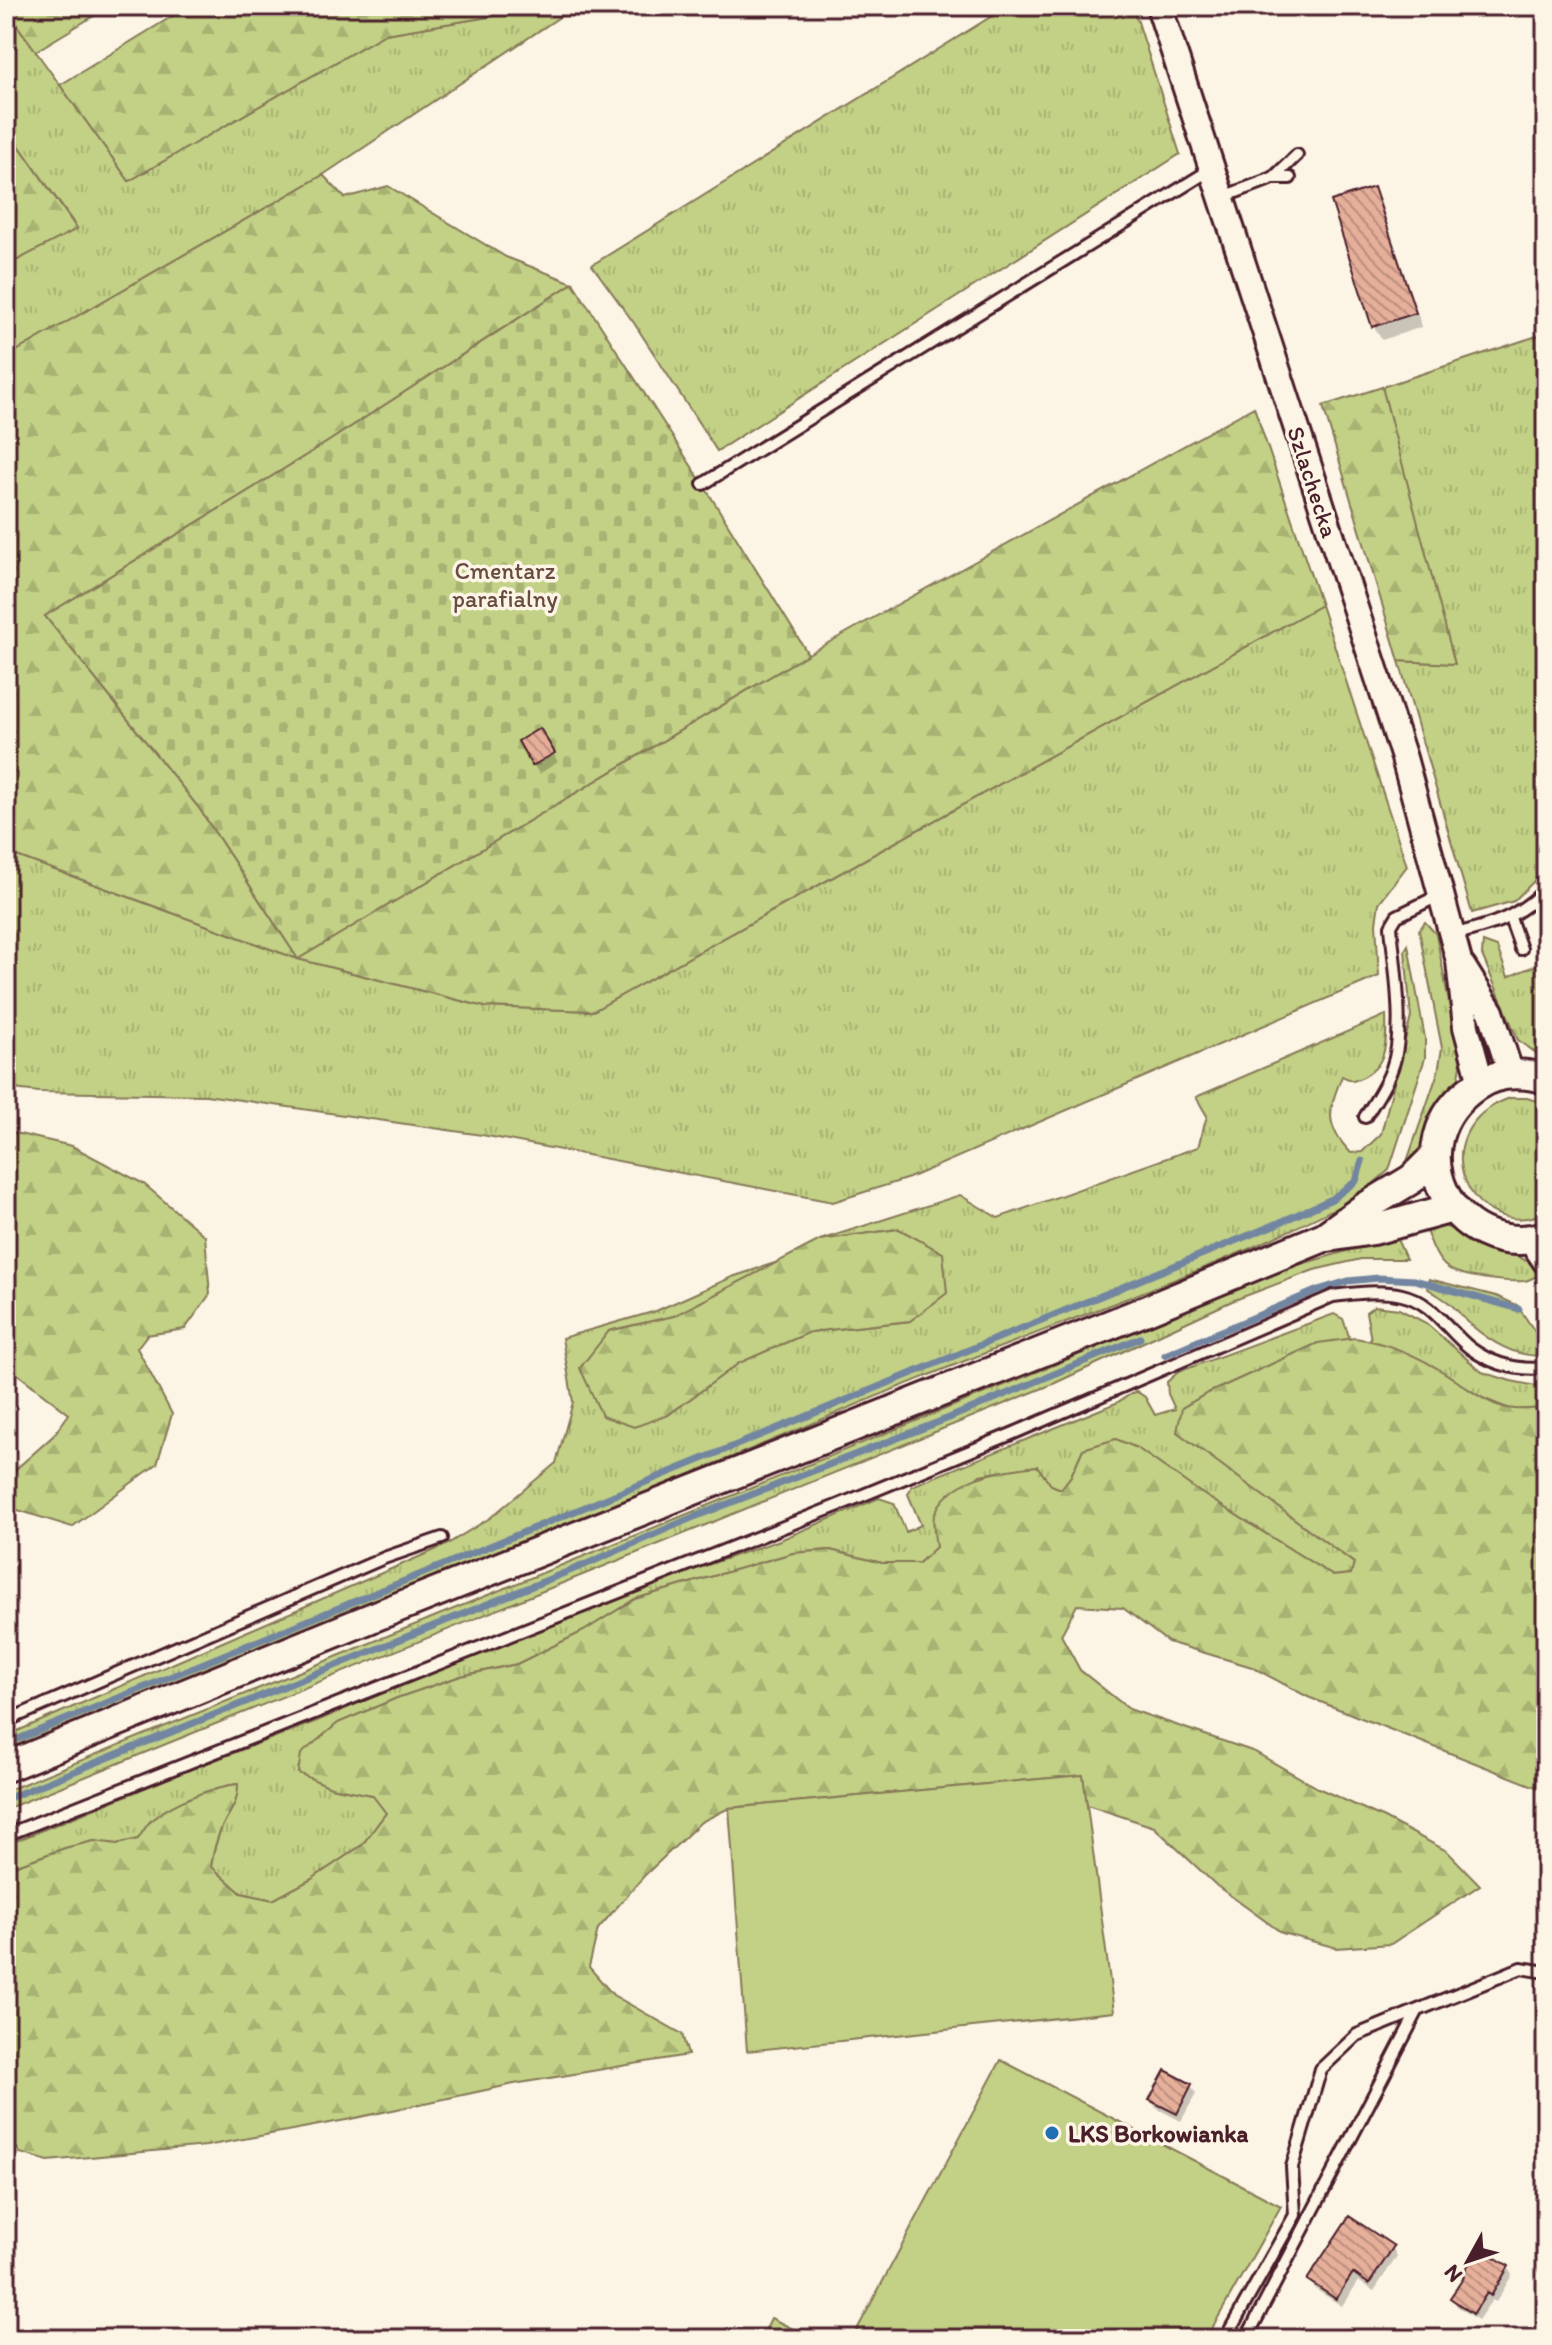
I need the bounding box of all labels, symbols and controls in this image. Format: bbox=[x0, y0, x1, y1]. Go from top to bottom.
street label: Szlachecka bbox=[1281, 423, 1345, 542]
park label: Cmentarz parafialny bbox=[452, 556, 558, 613]
place label: LKS Borkowianka bbox=[1068, 2119, 1249, 2148]
marker: LKS Borkowianka bbox=[1043, 2124, 1061, 2142]
north arrow bbox=[1428, 2221, 1508, 2301]
text: N bbox=[1438, 2259, 1468, 2288]

